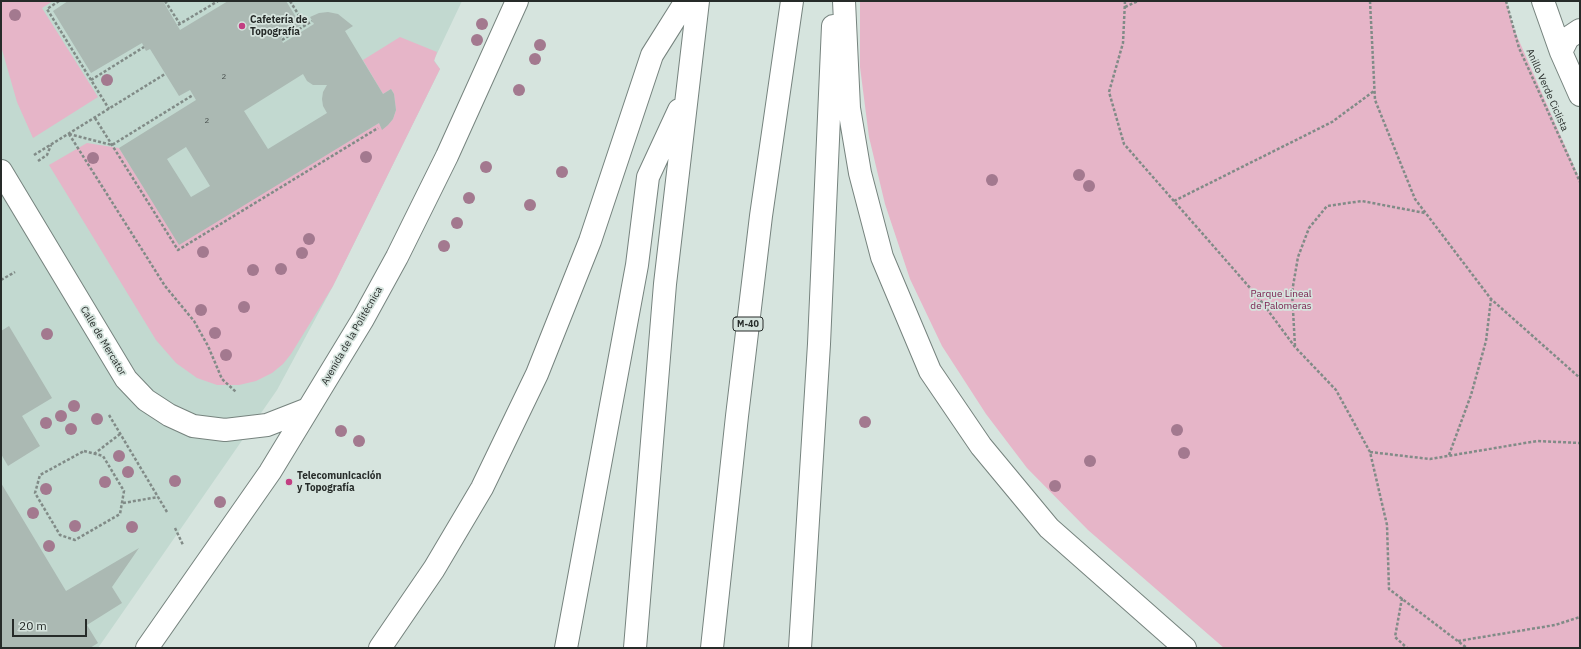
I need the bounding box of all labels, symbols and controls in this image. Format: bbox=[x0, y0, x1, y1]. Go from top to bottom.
place label: Cafetería de Topografía bbox=[250, 14, 307, 38]
marker: Cafetería de Topografía bbox=[237, 21, 247, 31]
street label: Anillo Verde Ciclista bbox=[1523, 47, 1571, 133]
house number: 2 bbox=[222, 72, 226, 82]
house number: 2 bbox=[205, 116, 209, 126]
street label: Avenida de la Politécnica bbox=[319, 285, 385, 387]
park label: Parque Lineal de Palomeras bbox=[1250, 288, 1312, 312]
street label: Calle de Mercator bbox=[78, 304, 128, 378]
road number: M-40 bbox=[733, 317, 763, 331]
place label: Telecomunicación y Topografía bbox=[297, 470, 381, 494]
marker: Telecomunicación y Topografía bbox=[284, 477, 294, 487]
scale bar bbox=[14, 611, 89, 637]
text: 20 m bbox=[19, 618, 47, 633]

